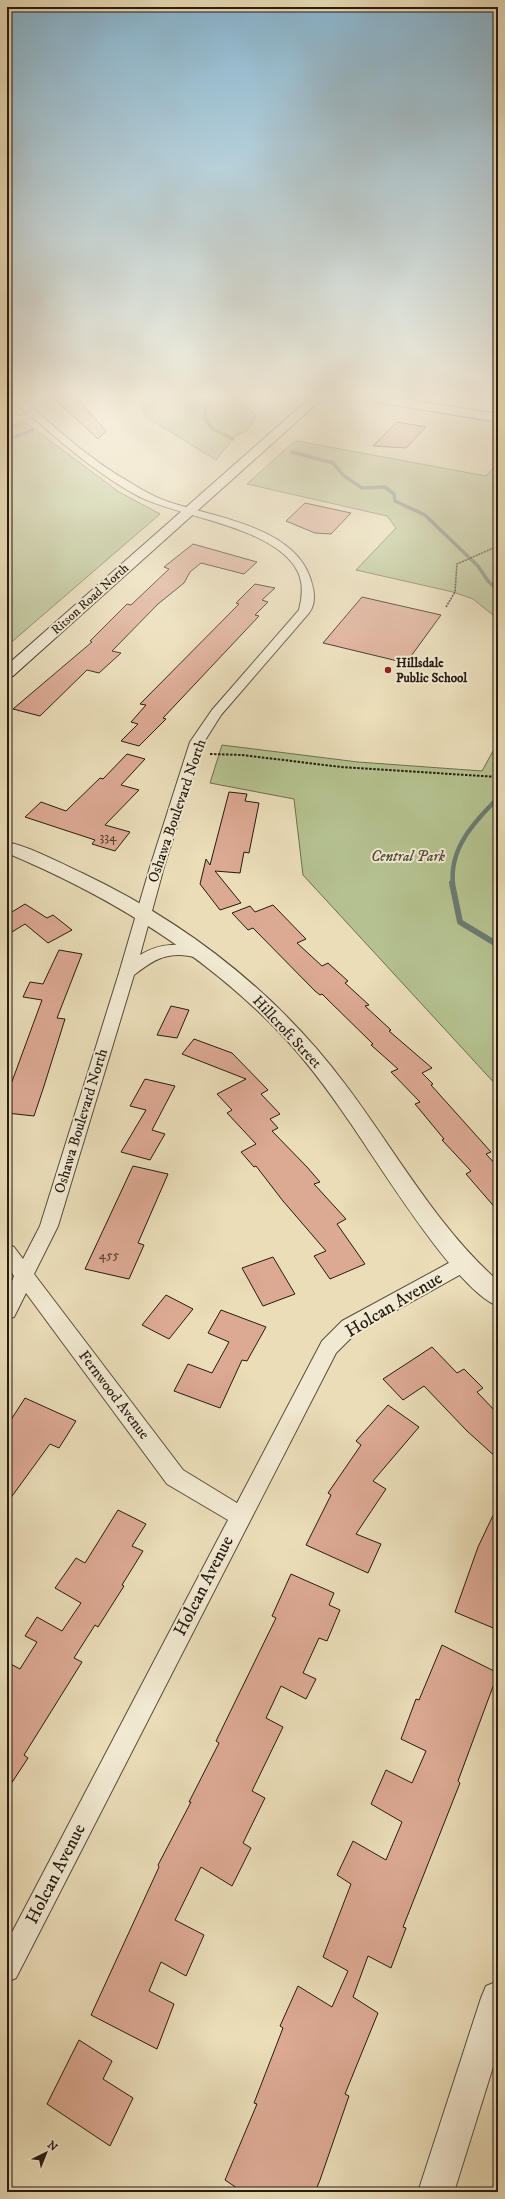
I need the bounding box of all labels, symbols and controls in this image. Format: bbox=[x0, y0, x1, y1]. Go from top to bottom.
street label: Ritson Road North bbox=[48, 560, 132, 638]
place label: Hillsdale Public School bbox=[396, 655, 468, 686]
marker: Hillsdale Public School bbox=[383, 665, 393, 675]
street label: Oshawa Boulevard North bbox=[144, 737, 211, 885]
house number: 334 bbox=[99, 829, 117, 845]
park label: Central Park bbox=[371, 847, 446, 866]
street label: Hillcroft Street bbox=[248, 992, 326, 1073]
street label: Oshawa Boulevard North bbox=[50, 1046, 112, 1196]
house number: 455 bbox=[99, 1247, 120, 1263]
street label: Holcan Avenue bbox=[341, 1267, 447, 1343]
street label: Fernwood Avenue bbox=[74, 1347, 154, 1443]
street label: Holcan Avenue bbox=[169, 1532, 239, 1640]
street label: Holcan Avenue bbox=[21, 1820, 91, 1928]
north arrow bbox=[26, 2133, 66, 2173]
text: N bbox=[44, 2138, 60, 2155]

